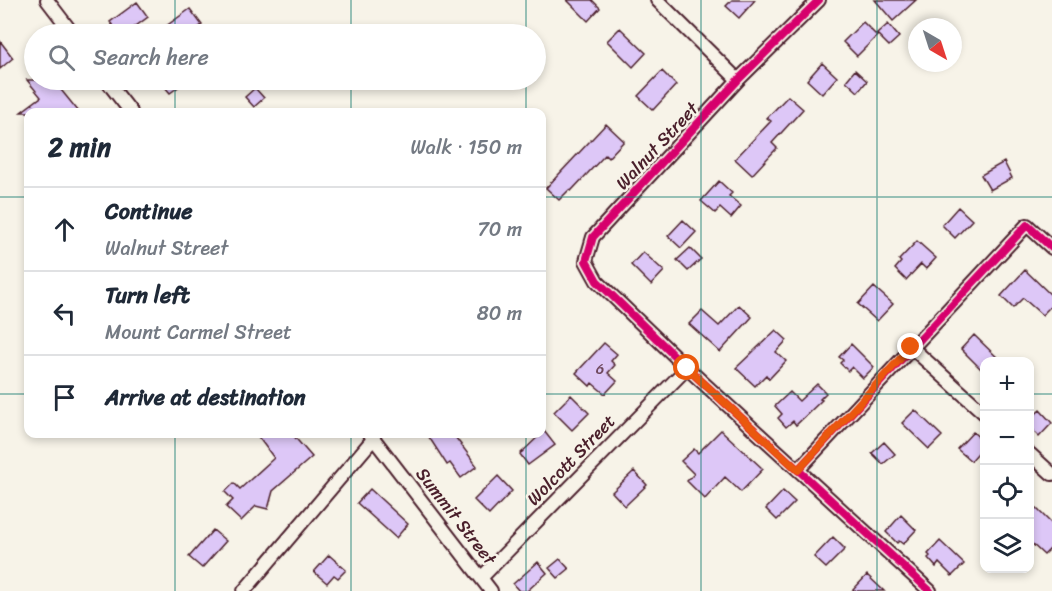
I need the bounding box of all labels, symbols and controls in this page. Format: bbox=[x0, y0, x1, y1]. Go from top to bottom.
north arrow bbox=[908, 18, 962, 72]
search box bbox=[24, 24, 546, 90]
text: Search here bbox=[93, 38, 209, 77]
icon: search bbox=[45, 41, 78, 74]
street label: Walnut Street bbox=[607, 94, 707, 198]
text: 2 min bbox=[48, 124, 111, 170]
text: Walk · 150 m bbox=[410, 130, 522, 165]
text: Continue bbox=[105, 192, 193, 231]
text: 70 m bbox=[477, 212, 522, 247]
icon: ahead bbox=[48, 213, 81, 246]
text: Walnut Street bbox=[105, 231, 228, 266]
text: Turn left bbox=[105, 276, 190, 315]
text: 80 m bbox=[477, 296, 522, 331]
icon: left bbox=[48, 297, 81, 330]
text: Mount Carmel Street bbox=[105, 315, 292, 350]
route end bbox=[897, 333, 923, 359]
route start bbox=[673, 354, 699, 380]
house number: 6 bbox=[596, 356, 604, 382]
map controls bbox=[980, 357, 1034, 573]
button: + bbox=[980, 357, 1034, 411]
text: Arrive at destination bbox=[105, 378, 306, 417]
icon: arrive bbox=[48, 381, 81, 414]
street label: Wolcott Street bbox=[519, 407, 623, 513]
button: − bbox=[980, 411, 1034, 465]
street label: Summit Street bbox=[407, 460, 505, 573]
button: locate bbox=[980, 465, 1034, 519]
button: layers bbox=[980, 519, 1034, 573]

